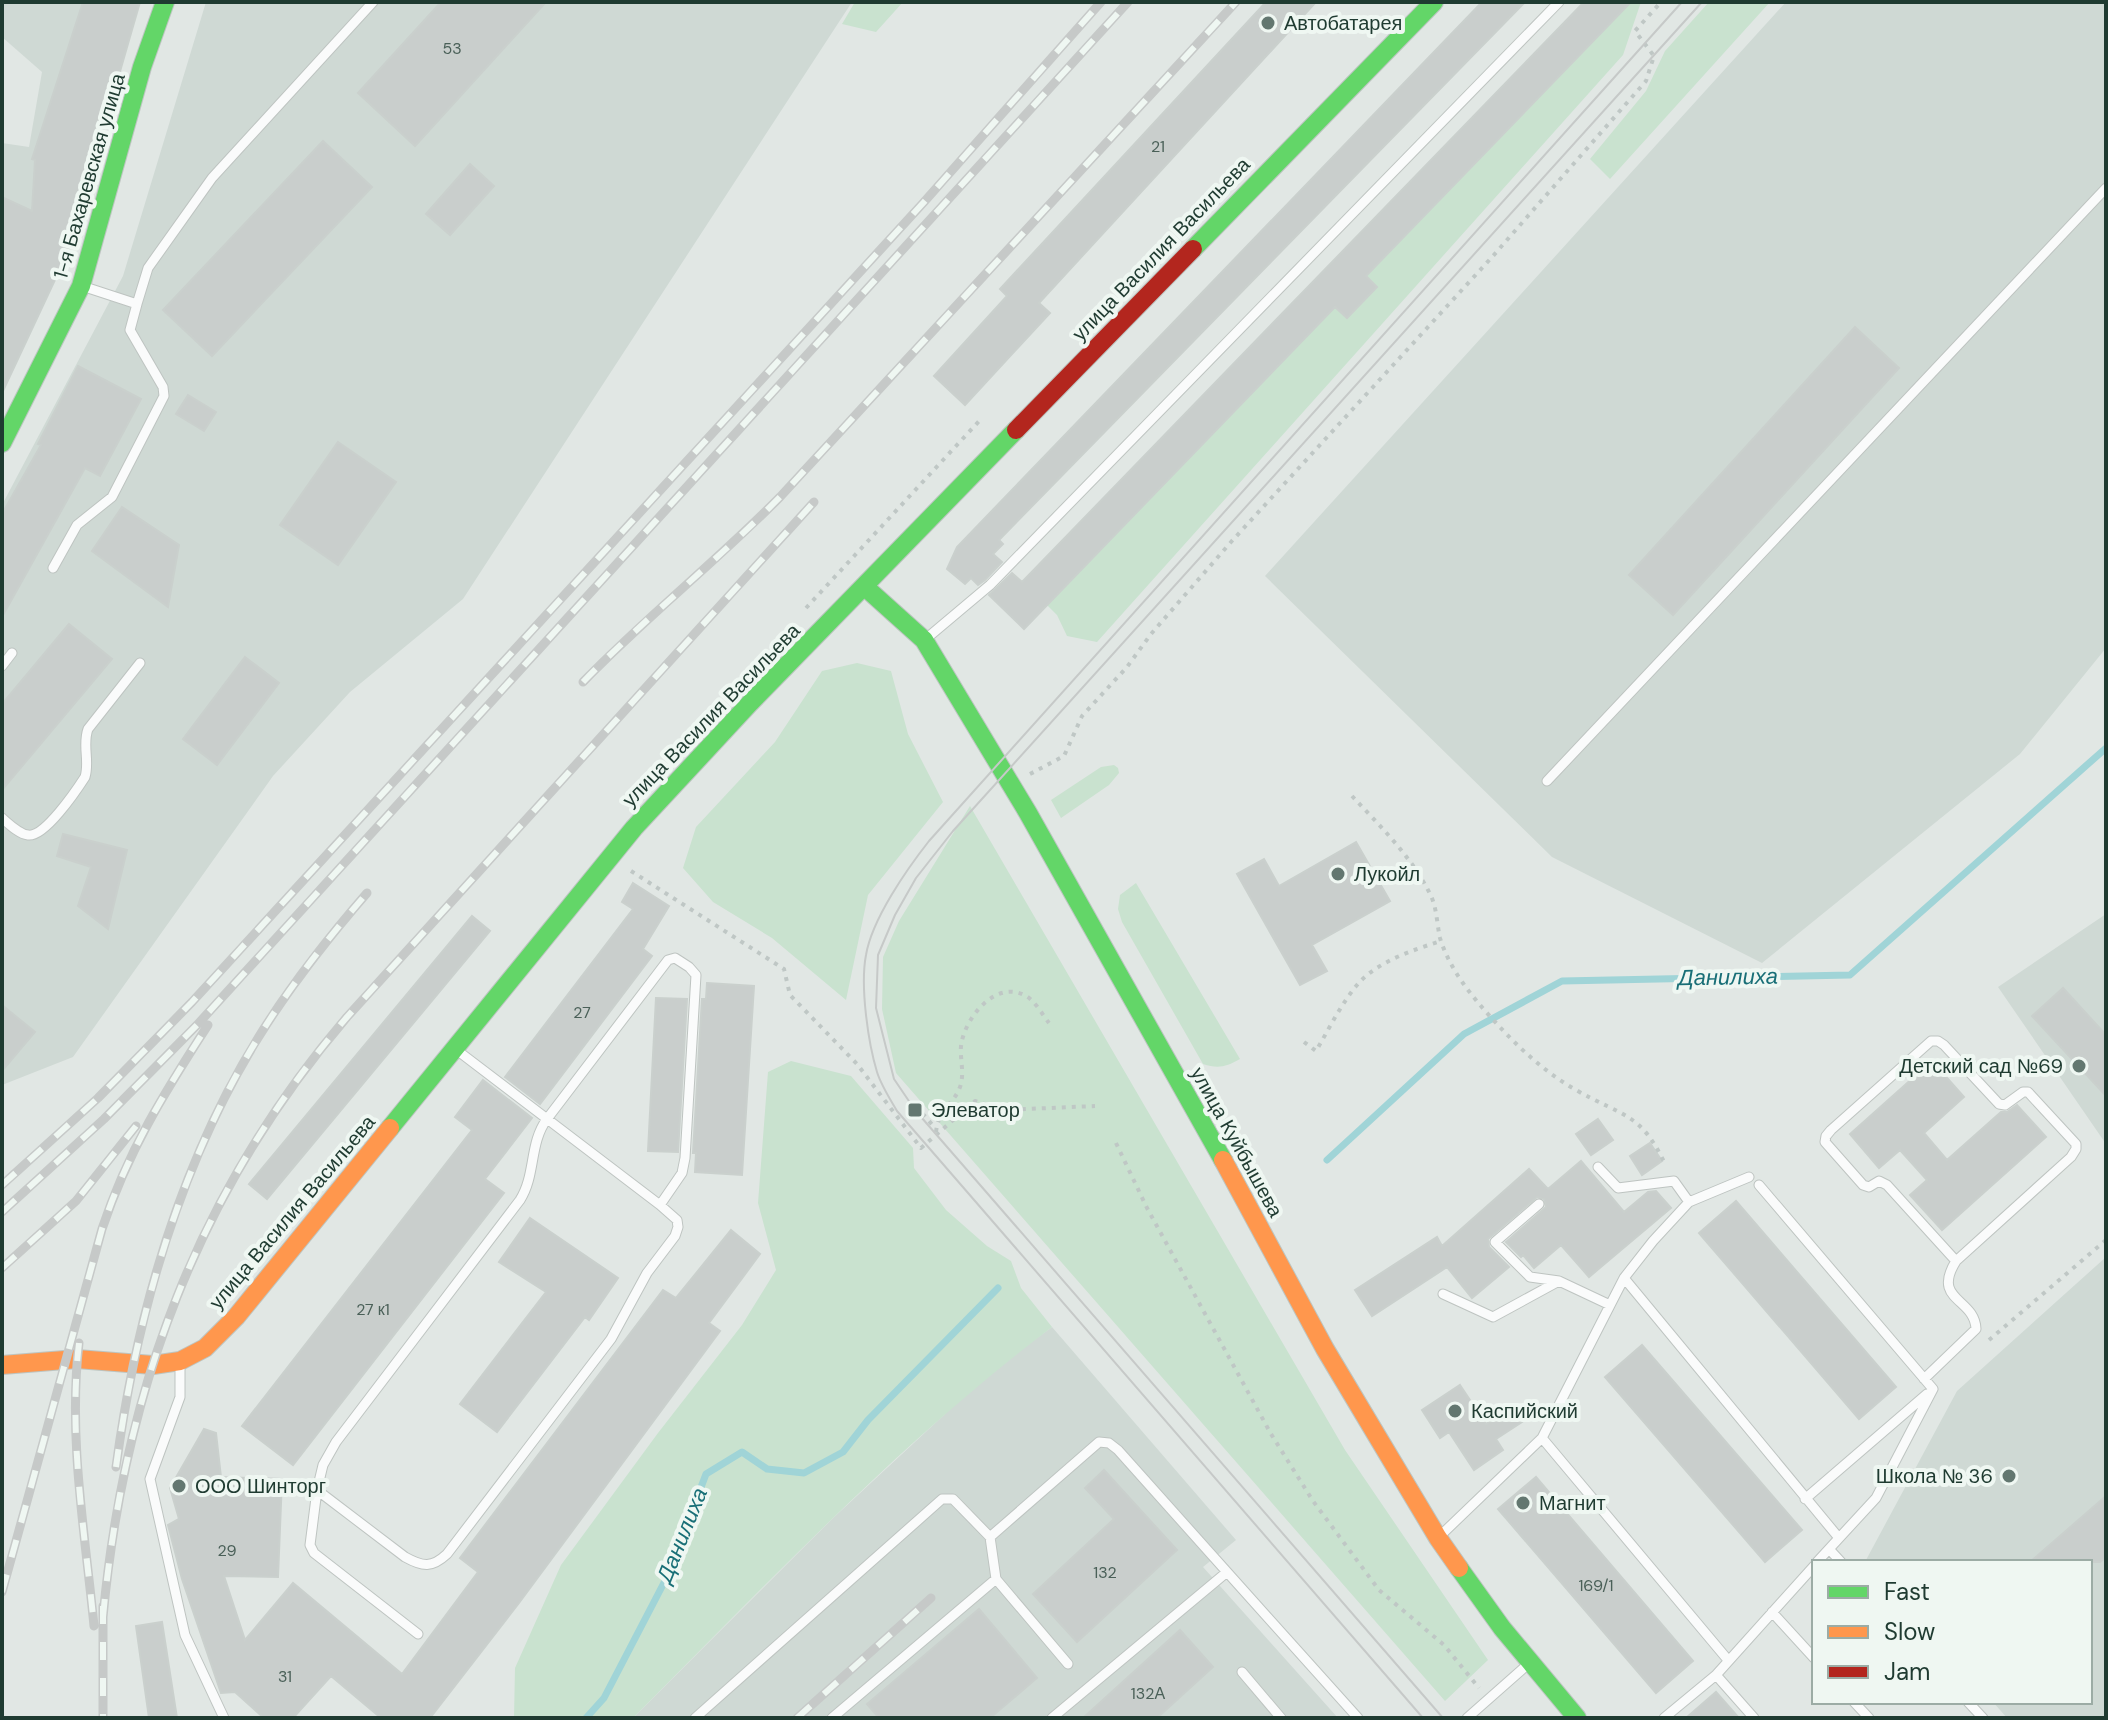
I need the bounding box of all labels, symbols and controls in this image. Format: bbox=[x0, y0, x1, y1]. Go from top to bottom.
place label: Автобатарея bbox=[1284, 10, 1402, 36]
marker: Автобатарея bbox=[1259, 14, 1277, 32]
house number: 53 bbox=[442, 38, 462, 59]
street label: 1-я Бахаревская улица bbox=[47, 69, 131, 282]
house number: 21 bbox=[1151, 136, 1165, 157]
street label: улица Василия Васильева bbox=[1066, 151, 1256, 346]
street label: улица Василия Васильева bbox=[616, 617, 806, 812]
place label: Лукойл bbox=[1354, 861, 1420, 887]
marker: Лукойл bbox=[1329, 865, 1347, 883]
water label: Данилиха bbox=[1675, 962, 1778, 992]
house number: 27 bbox=[573, 1002, 591, 1023]
place label: Детский сад №69 bbox=[1899, 1053, 2063, 1079]
marker: Детский сад №69 bbox=[2070, 1057, 2088, 1075]
street label: улица Куйбышева bbox=[1185, 1062, 1289, 1222]
place label: Элеватор bbox=[931, 1097, 1020, 1123]
marker: Элеватор bbox=[906, 1101, 924, 1119]
street label: улица Василия Васильева bbox=[203, 1109, 381, 1314]
house number: 27 к1 bbox=[356, 1299, 390, 1320]
place label: Каспийский bbox=[1471, 1398, 1578, 1424]
marker: Каспийский bbox=[1446, 1402, 1464, 1420]
place label: Школа № 36 bbox=[1876, 1463, 1993, 1489]
marker: Школа № 36 bbox=[2000, 1467, 2018, 1485]
place label: ООО Шинторг bbox=[195, 1473, 326, 1499]
marker: ООО Шинторг bbox=[170, 1477, 188, 1495]
water label: Данилиха bbox=[649, 1483, 714, 1589]
place label: Магнит bbox=[1539, 1490, 1606, 1516]
marker: Магнит bbox=[1514, 1494, 1532, 1512]
house number: 29 bbox=[217, 1540, 237, 1561]
legend bbox=[1812, 1560, 2092, 1704]
house number: 132 bbox=[1093, 1562, 1117, 1583]
house number: 169/1 bbox=[1578, 1575, 1614, 1596]
text: Fast bbox=[1884, 1576, 1930, 1607]
text: Slow bbox=[1884, 1616, 1935, 1647]
text: Jam bbox=[1884, 1656, 1930, 1687]
house number: 31 bbox=[278, 1666, 292, 1687]
house number: 132А bbox=[1131, 1683, 1165, 1704]

